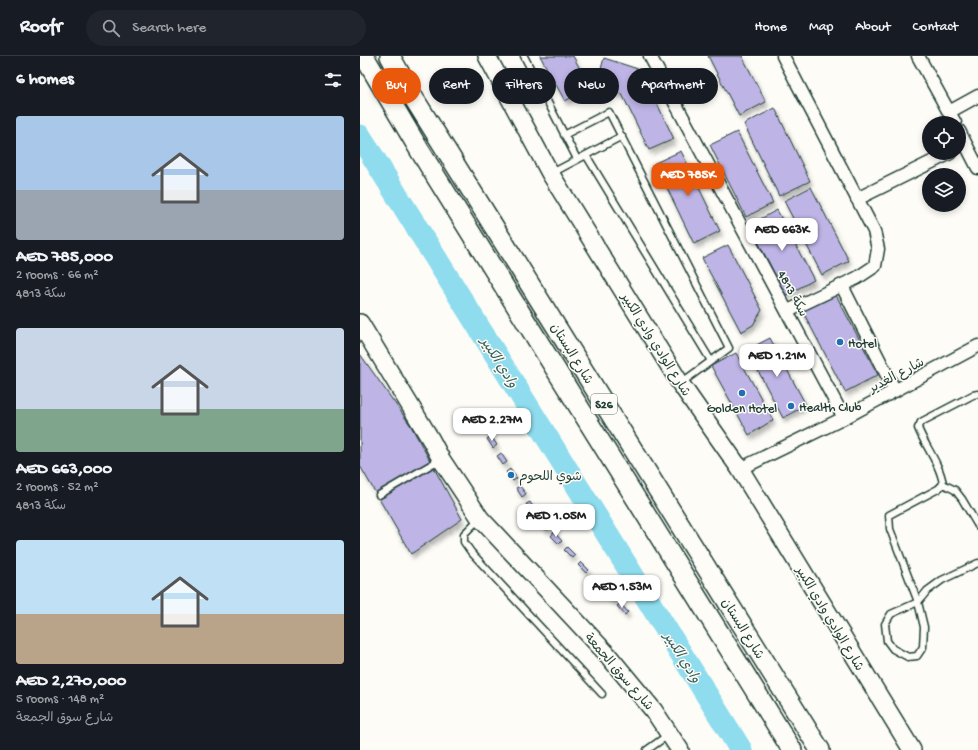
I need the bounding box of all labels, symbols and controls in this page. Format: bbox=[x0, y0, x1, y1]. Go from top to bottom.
search box bbox=[86, 10, 366, 46]
text: Roofr bbox=[20, 16, 62, 39]
icon: search bbox=[100, 17, 122, 39]
text: Search here bbox=[132, 19, 206, 37]
text: Home bbox=[755, 19, 787, 36]
text: Map bbox=[809, 19, 833, 36]
text: About bbox=[855, 19, 891, 36]
text: Contact bbox=[913, 19, 958, 36]
chip: Buy bbox=[372, 68, 421, 104]
chip: Rent bbox=[429, 68, 484, 104]
chip: Filters bbox=[492, 68, 556, 104]
chip: New bbox=[564, 68, 619, 104]
chip: Apartment bbox=[627, 68, 718, 104]
icon: filters bbox=[322, 69, 344, 91]
text: 6 homes bbox=[16, 70, 74, 90]
map controls bbox=[922, 116, 966, 212]
button: locate bbox=[922, 116, 966, 160]
icon: home bbox=[144, 142, 216, 214]
pin: AED 785K bbox=[647, 163, 729, 197]
text: AED 785K bbox=[660, 168, 716, 183]
button: layers bbox=[922, 168, 966, 212]
pin: AED 663K bbox=[741, 218, 823, 252]
text: AED 663K bbox=[755, 223, 809, 238]
text: AED 785,000 bbox=[16, 248, 113, 268]
text: 2 rooms · 66 m² bbox=[16, 268, 98, 283]
street label: سكة 4813 bbox=[773, 269, 810, 320]
text: سكة 4813 bbox=[16, 287, 66, 302]
street label: شارع الوادي وادي الكبير bbox=[616, 290, 693, 400]
street label: شارع البستان bbox=[546, 321, 595, 387]
water label: وادي الكبير bbox=[475, 333, 520, 392]
marker: Hotel bbox=[835, 337, 845, 347]
place label: Hotel bbox=[848, 337, 877, 352]
pin: AED 1.21M bbox=[731, 344, 823, 378]
text: AED 1.21M bbox=[748, 349, 806, 364]
icon: home bbox=[144, 354, 216, 426]
street label: شارع الغدير bbox=[866, 355, 927, 397]
marker: Golden Hotel bbox=[737, 388, 747, 398]
road number: S26 bbox=[591, 394, 617, 414]
marker: Health Club bbox=[786, 401, 796, 411]
place label: Health Club bbox=[799, 401, 862, 416]
place label: Golden Hotel bbox=[707, 402, 777, 417]
pin: AED 2.27M bbox=[446, 408, 538, 442]
text: AED 2.27M bbox=[462, 413, 522, 428]
text: AED 663,000 bbox=[16, 460, 112, 480]
marker: شوي اللحوم bbox=[506, 470, 516, 480]
place label: شوي اللحوم bbox=[519, 470, 582, 486]
text: 2 rooms · 52 m² bbox=[16, 480, 98, 495]
text: سكة 4813 bbox=[16, 499, 66, 514]
pin: AED 1.05M bbox=[510, 504, 602, 538]
text: AED 1.05M bbox=[526, 509, 586, 524]
street label: شارع الوادي وادي الكبير bbox=[791, 564, 866, 674]
icon: home bbox=[144, 566, 216, 638]
pin: AED 1.53M bbox=[576, 575, 668, 609]
text: AED 1.53M bbox=[592, 580, 652, 595]
street label: شارع البستان bbox=[717, 596, 766, 662]
water label: وادي الكبير bbox=[658, 628, 703, 687]
street label: شارع سوق الجمعة bbox=[581, 631, 656, 714]
text: AED 2,270,000 bbox=[16, 672, 127, 692]
text: 5 rooms · 148 m² bbox=[16, 692, 104, 707]
text: شارع سوق الجمعة bbox=[16, 711, 113, 726]

